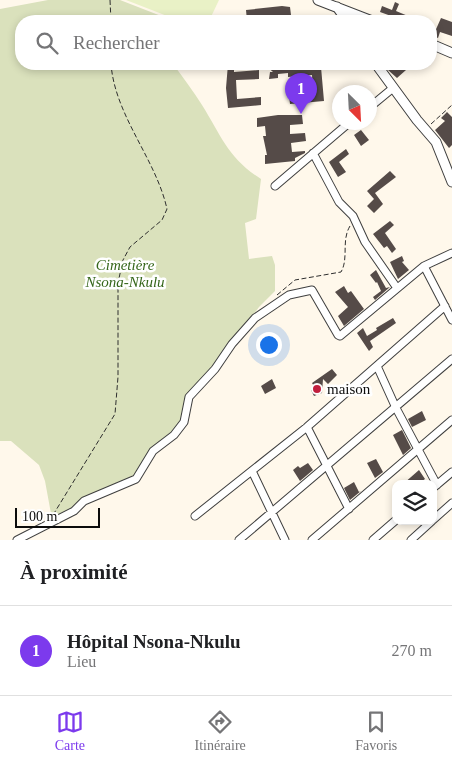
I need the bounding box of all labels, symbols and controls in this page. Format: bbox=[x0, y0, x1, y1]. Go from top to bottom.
search box bbox=[15, 15, 437, 70]
icon: search bbox=[33, 29, 61, 57]
text: Rechercher bbox=[73, 32, 160, 53]
pin: 1 bbox=[285, 73, 317, 114]
north arrow bbox=[332, 85, 377, 130]
park label: Cimetière Nsona-Nkulu bbox=[84, 257, 165, 290]
your location bbox=[256, 332, 282, 358]
place label: maison bbox=[327, 381, 371, 397]
marker: maison bbox=[311, 383, 323, 395]
map controls bbox=[392, 480, 437, 525]
button: layers bbox=[392, 480, 437, 525]
scale bar bbox=[15, 505, 100, 528]
text: 100 m bbox=[22, 509, 57, 524]
text: À proximité bbox=[20, 560, 128, 584]
text: Hôpital Nsona-Nkulu bbox=[67, 631, 241, 652]
text: 1 bbox=[32, 642, 40, 659]
text: 270 m bbox=[392, 642, 432, 659]
text: Lieu bbox=[67, 653, 96, 670]
tab: Carte bbox=[55, 708, 85, 754]
tab: Itinéraire bbox=[195, 708, 246, 754]
tab: Favoris bbox=[355, 708, 397, 754]

